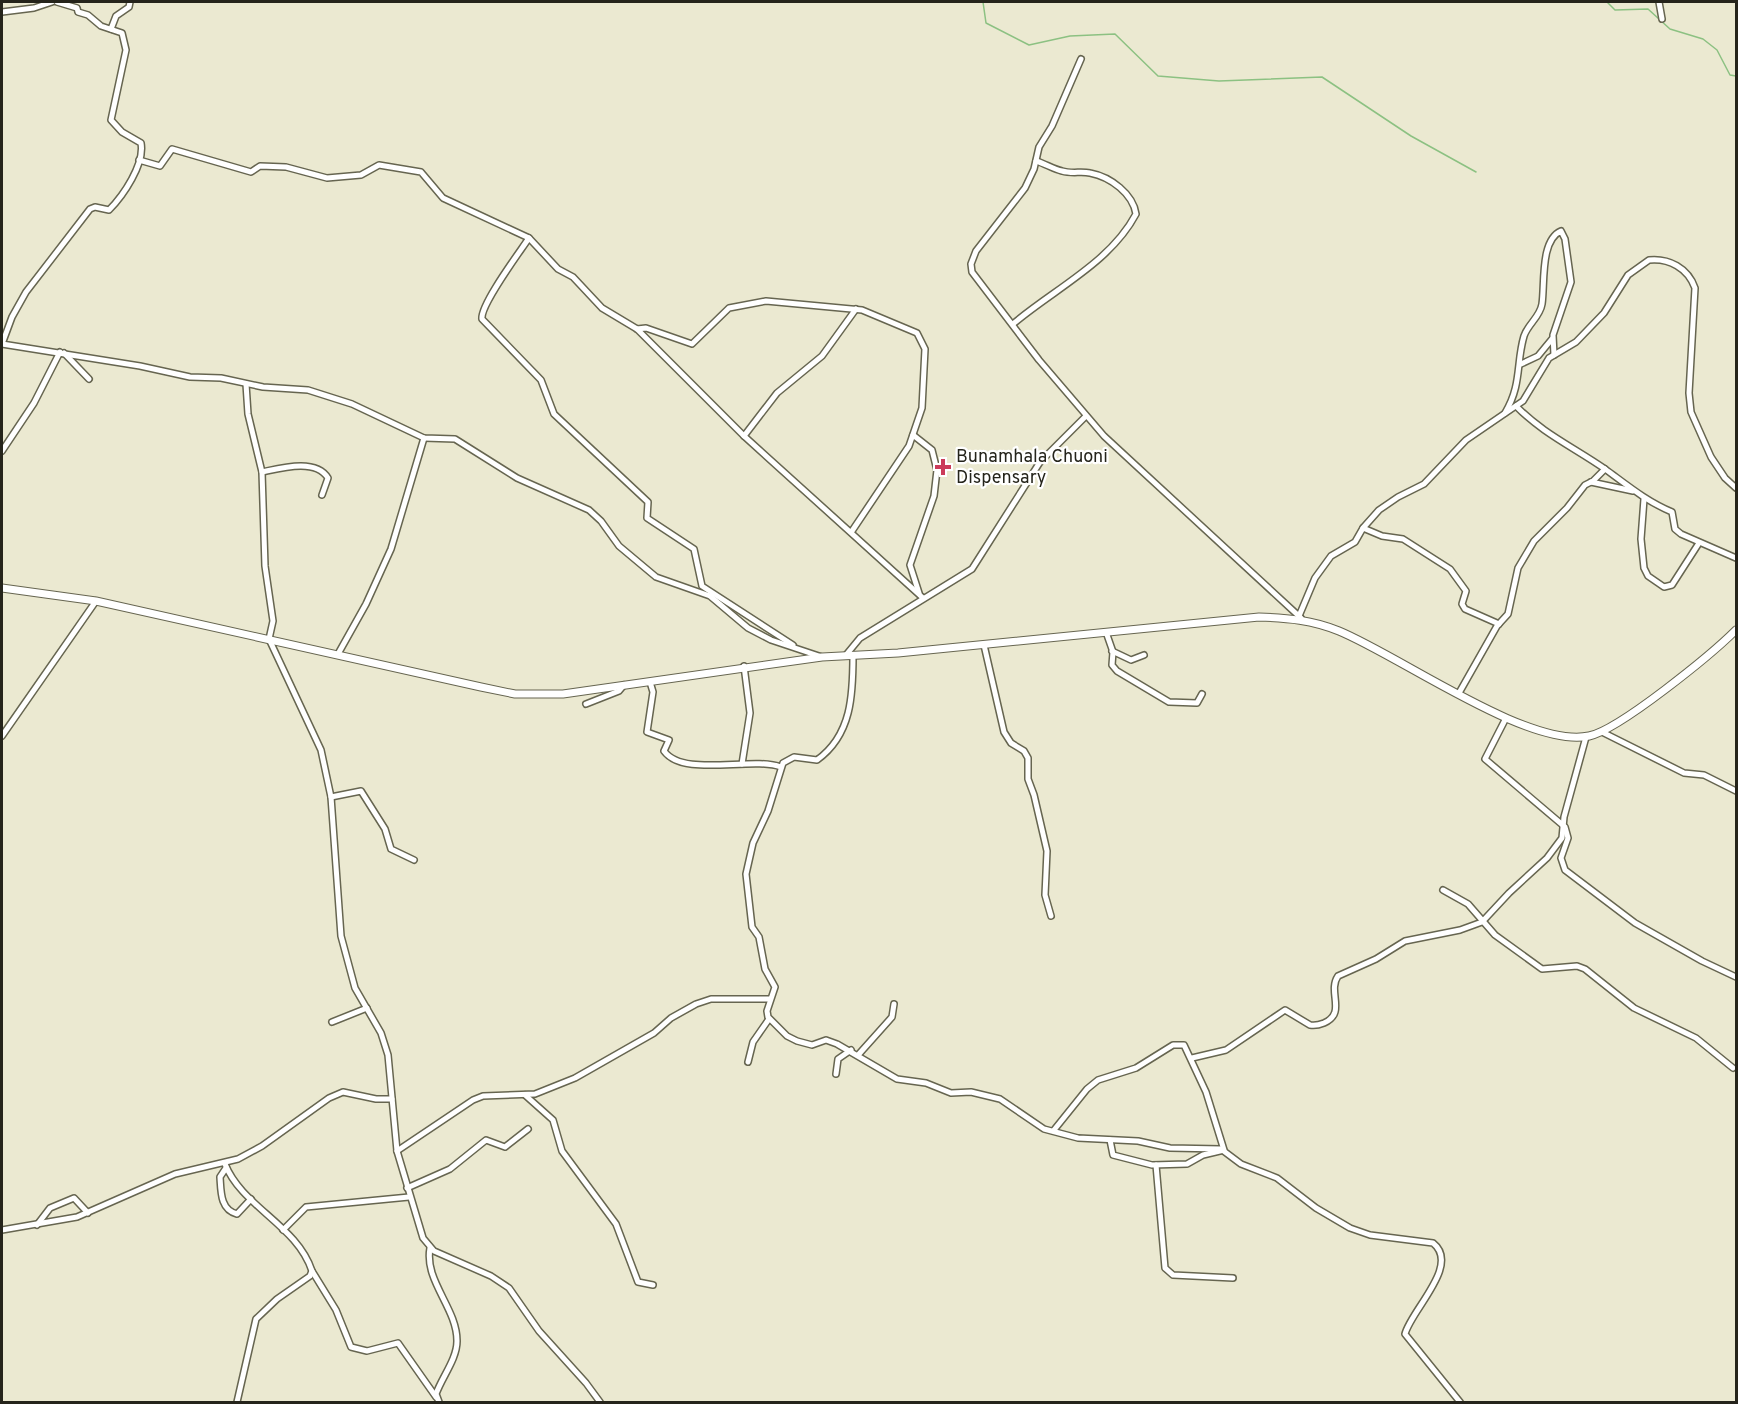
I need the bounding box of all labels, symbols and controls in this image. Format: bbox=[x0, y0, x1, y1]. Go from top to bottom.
place label: Bunamhala Chuoni Dispensary bbox=[956, 446, 1108, 490]
marker: Bunamhala Chuoni Dispensary bbox=[934, 458, 952, 476]

